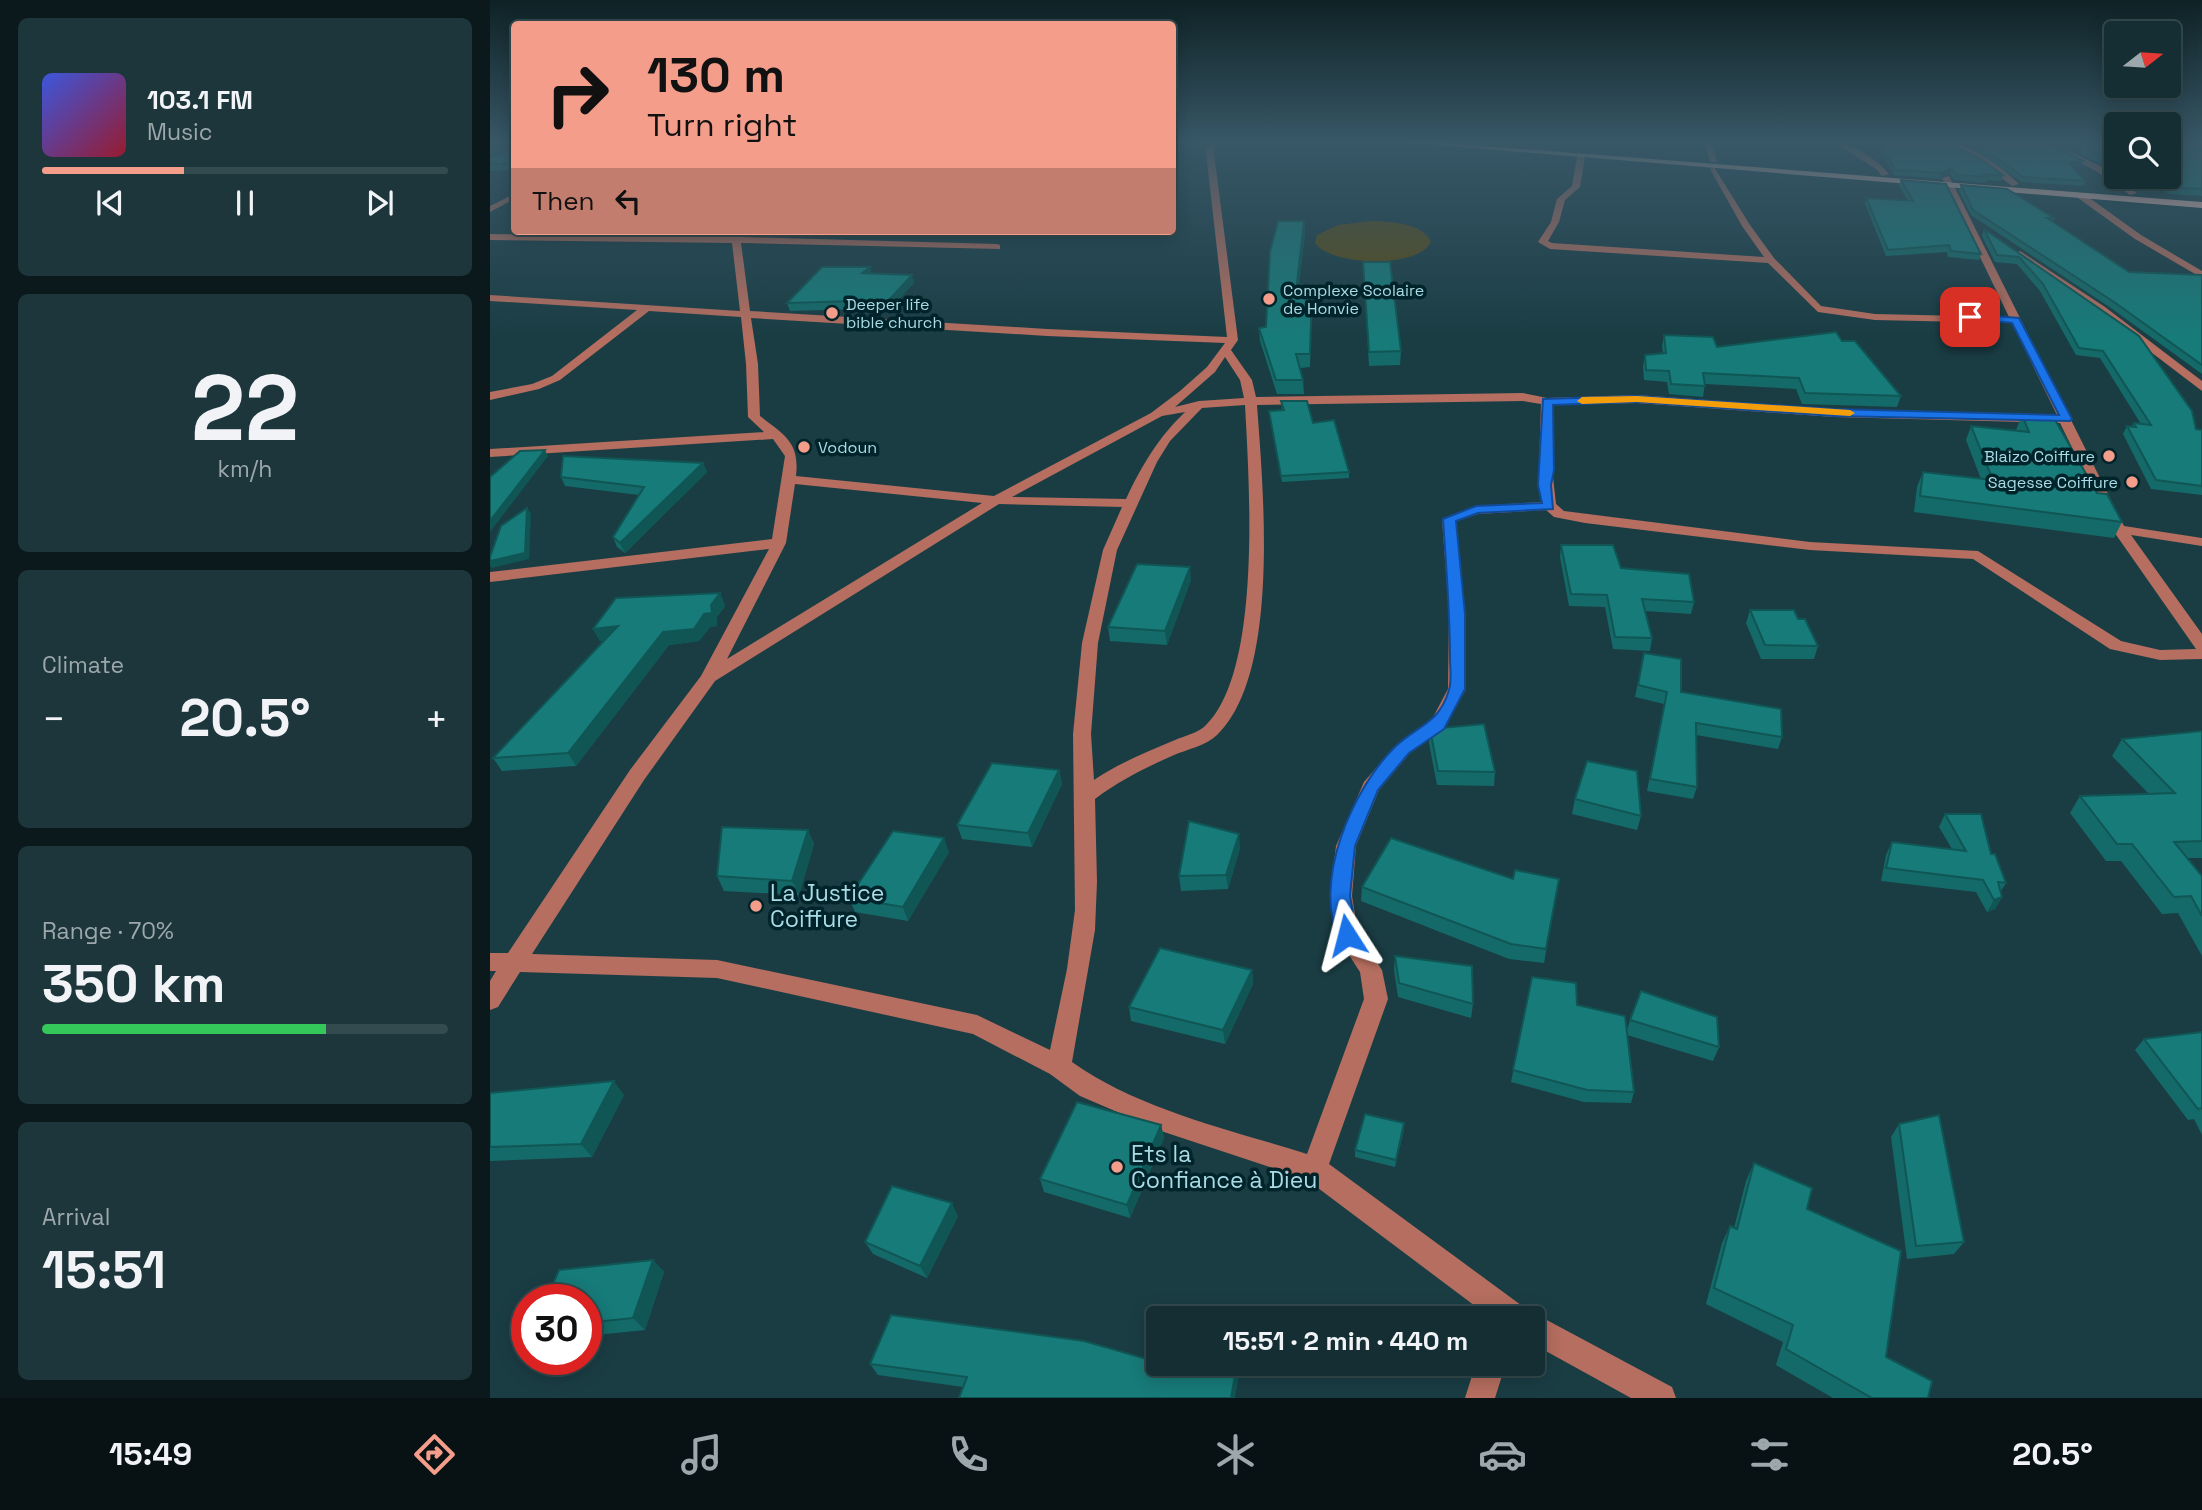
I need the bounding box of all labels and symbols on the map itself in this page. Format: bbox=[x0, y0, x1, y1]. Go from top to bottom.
north arrow bbox=[2104, 21, 2180, 98]
place label: Complexe Scolaire de Honvie bbox=[1283, 280, 1424, 319]
pin bbox=[1940, 287, 2000, 347]
marker: Complexe Scolaire de Honvie bbox=[1261, 291, 1277, 307]
place label: Deeper life bible church bbox=[846, 294, 942, 333]
marker: Deeper life bible church bbox=[824, 305, 840, 321]
place label: Vodoun bbox=[818, 437, 877, 458]
marker: Vodoun bbox=[796, 439, 812, 455]
place label: Blaizo Coiffure bbox=[1984, 446, 2095, 467]
marker: Blaizo Coiffure bbox=[2101, 448, 2117, 464]
place label: Sagesse Coiffure bbox=[1988, 472, 2118, 493]
marker: Sagesse Coiffure bbox=[2124, 474, 2140, 490]
place label: La Justice Coiffure bbox=[770, 878, 884, 934]
marker: La Justice Coiffure bbox=[748, 898, 764, 914]
position arrow bbox=[1310, 898, 1384, 972]
place label: Ets la Confiance à Dieu bbox=[1131, 1139, 1317, 1195]
marker: Ets la Confiance à Dieu bbox=[1109, 1159, 1125, 1175]
speed limit sign: 30 bbox=[511, 1284, 602, 1375]

